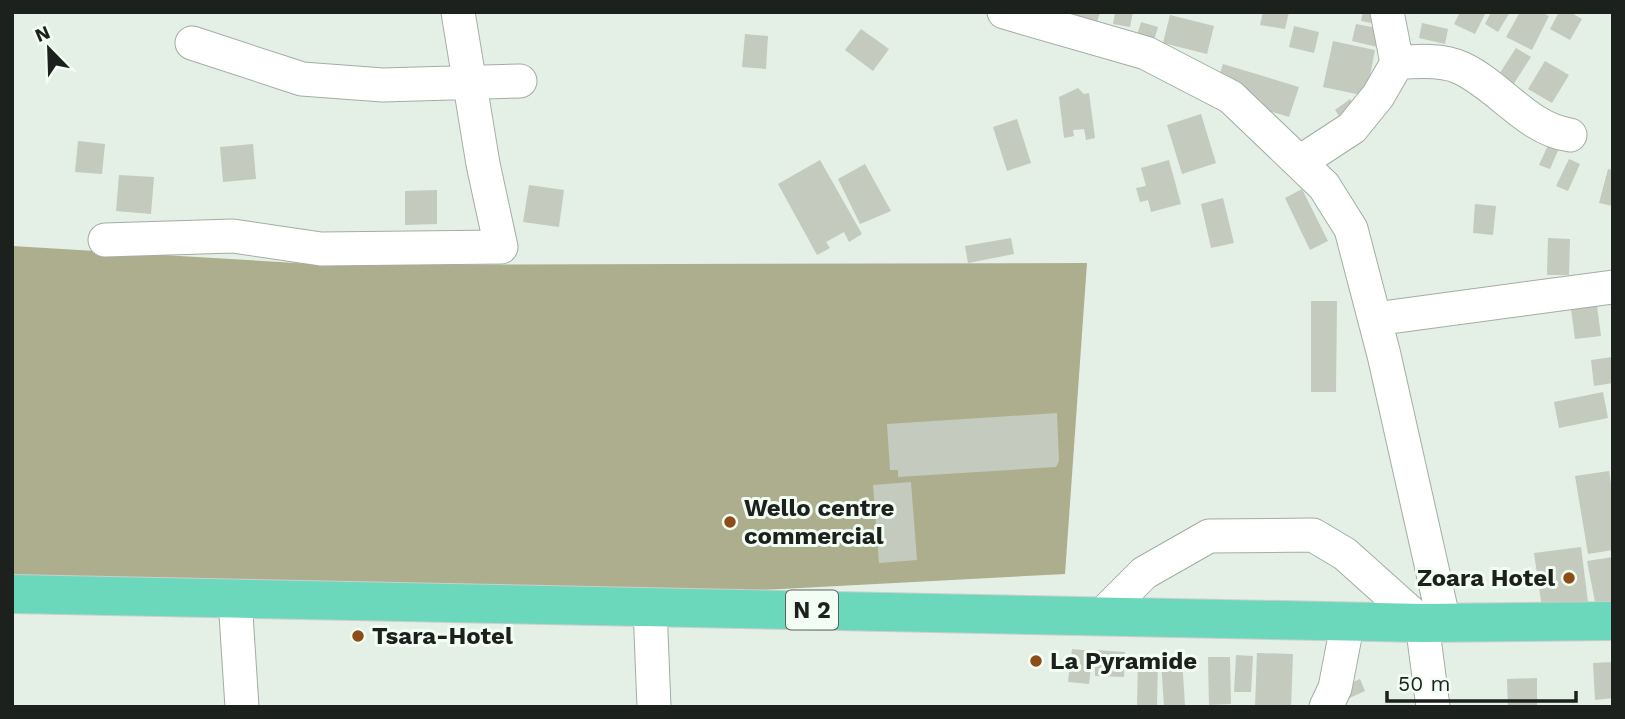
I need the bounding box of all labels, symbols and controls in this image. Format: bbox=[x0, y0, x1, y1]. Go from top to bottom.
north arrow bbox=[14, 14, 84, 84]
text: N bbox=[32, 20, 54, 47]
place label: Wello centre commercial bbox=[744, 494, 894, 550]
marker: Wello centre commercial bbox=[722, 514, 738, 530]
place label: Zoara Hotel bbox=[1417, 564, 1555, 592]
marker: Zoara Hotel bbox=[1561, 570, 1577, 586]
road number: N 2 bbox=[786, 590, 838, 630]
place label: Tsara-Hotel bbox=[372, 622, 513, 650]
marker: Tsara-Hotel bbox=[350, 628, 366, 644]
place label: La Pyramide bbox=[1050, 647, 1197, 675]
marker: La Pyramide bbox=[1028, 653, 1044, 669]
scale bar bbox=[1387, 660, 1576, 704]
text: 50 m bbox=[1398, 671, 1450, 696]

